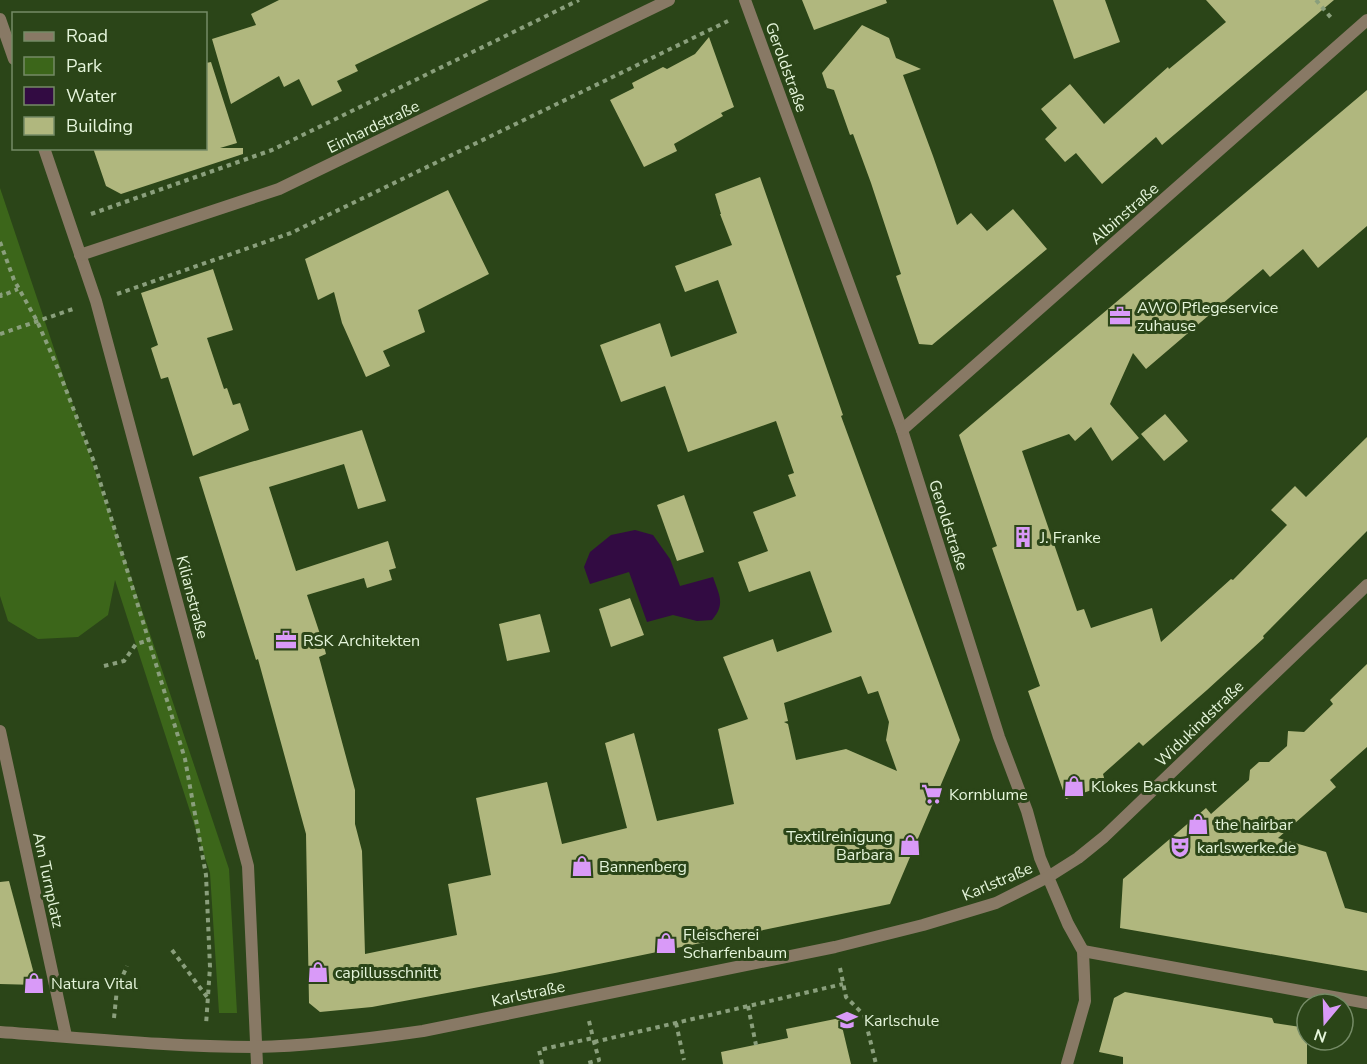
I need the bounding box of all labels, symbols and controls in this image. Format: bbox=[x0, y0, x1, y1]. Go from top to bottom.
legend bbox=[12, 12, 207, 150]
street label: Geroldstraße bbox=[760, 19, 813, 115]
text: Road bbox=[66, 24, 108, 48]
text: Park bbox=[66, 54, 103, 78]
text: Water bbox=[66, 84, 117, 108]
street label: Einhardstraße bbox=[324, 95, 423, 159]
text: Building bbox=[66, 114, 133, 138]
street label: Albinstraße bbox=[1086, 178, 1164, 250]
place label: AWO Pflegeservice zuhause bbox=[1137, 297, 1278, 337]
office icon: AWO Pflegeservice zuhause bbox=[1108, 304, 1132, 328]
street label: Geroldstraße bbox=[923, 477, 973, 574]
building icon: J. Franke bbox=[1011, 525, 1035, 549]
place label: J. Franke bbox=[1039, 527, 1101, 549]
street label: Kilianstraße bbox=[170, 553, 214, 641]
office icon: RSK Architekten bbox=[274, 628, 298, 652]
place label: RSK Architekten bbox=[303, 630, 420, 652]
street label: Widukindstraße bbox=[1151, 676, 1249, 772]
shop icon: Klokes Backkunst bbox=[1062, 774, 1086, 798]
place label: Klokes Backkunst bbox=[1091, 776, 1217, 798]
supermarket icon: Kornblume bbox=[920, 782, 944, 806]
place label: Kornblume bbox=[949, 784, 1028, 806]
shop icon: the hairbar bbox=[1186, 812, 1210, 836]
place label: the hairbar bbox=[1215, 814, 1293, 836]
place label: Textilreinigung Barbara bbox=[786, 826, 893, 866]
street label: Am Turnplatz bbox=[27, 830, 69, 930]
shop icon: Textilreinigung Barbara bbox=[898, 833, 922, 857]
theatre icon: karlswerke.de bbox=[1168, 835, 1192, 859]
place label: karlswerke.de bbox=[1197, 837, 1296, 859]
shop icon: Bannenberg bbox=[570, 854, 594, 878]
place label: Bannenberg bbox=[599, 856, 687, 878]
street label: Karlstraße bbox=[959, 857, 1036, 907]
place label: Fleischerei Scharfenbaum bbox=[683, 924, 787, 964]
shop icon: Fleischerei Scharfenbaum bbox=[654, 931, 678, 955]
shop icon: capillusschnitt bbox=[306, 960, 330, 984]
place label: capillusschnitt bbox=[335, 962, 438, 984]
shop icon: Natura Vital bbox=[22, 971, 46, 995]
place label: Natura Vital bbox=[51, 973, 138, 995]
street label: Karlstraße bbox=[489, 975, 567, 1012]
north arrow bbox=[1295, 992, 1355, 1052]
school or university icon: Karlschule bbox=[835, 1008, 859, 1032]
place label: Karlschule bbox=[864, 1010, 939, 1032]
text: N bbox=[1311, 1023, 1330, 1048]

